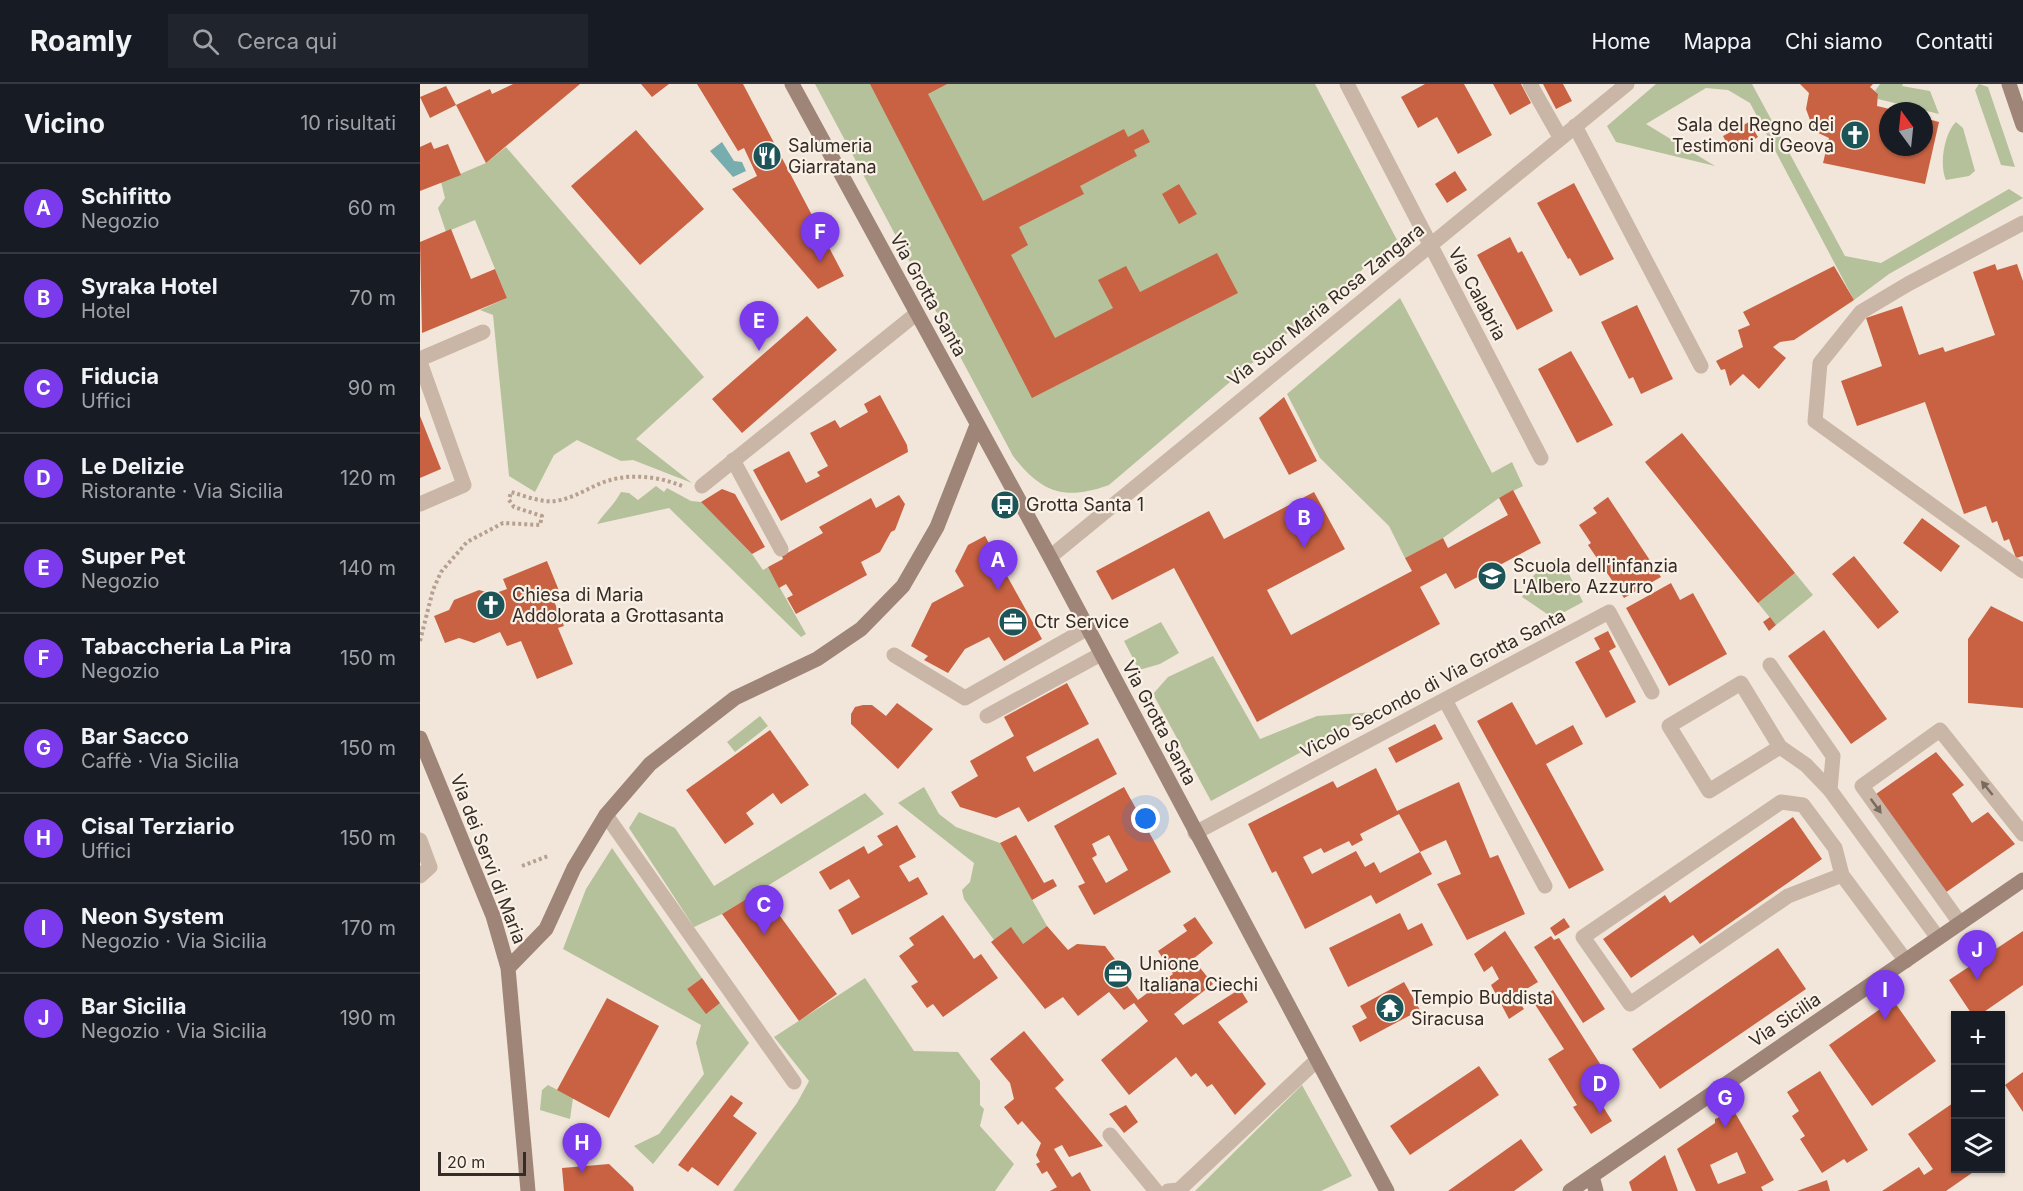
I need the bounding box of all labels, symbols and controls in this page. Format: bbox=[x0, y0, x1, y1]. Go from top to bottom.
search box bbox=[168, 14, 588, 68]
text: Roamly bbox=[30, 24, 132, 58]
icon: search bbox=[189, 25, 222, 58]
text: Cerca qui bbox=[237, 28, 337, 54]
text: Home bbox=[1592, 29, 1650, 54]
text: Mappa bbox=[1683, 29, 1752, 54]
text: Chi siamo bbox=[1785, 29, 1883, 54]
text: Contatti bbox=[1916, 29, 1993, 54]
north arrow bbox=[1879, 102, 1933, 156]
text: Vicino bbox=[24, 108, 105, 139]
text: 10 risultati bbox=[300, 111, 396, 135]
place label: Sala del Regno dei Testimoni di Geova bbox=[1672, 114, 1834, 156]
church icon: Sala del Regno dei Testimoni di Geova bbox=[1839, 119, 1871, 151]
place label: Salumeria Giarratana bbox=[788, 135, 877, 177]
restaurant icon: Salumeria Giarratana bbox=[751, 140, 783, 172]
text: Schifitto bbox=[81, 183, 172, 209]
text: A bbox=[36, 196, 51, 220]
text: 60 m bbox=[348, 196, 396, 220]
text: Negozio bbox=[81, 209, 160, 233]
pin: F bbox=[800, 212, 840, 262]
street label: Via Suor Maria Rosa Zangara bbox=[1223, 219, 1428, 390]
street label: Via Grotta Santa bbox=[886, 229, 971, 360]
street label: Via Calabria bbox=[1444, 244, 1511, 344]
text: Syraka Hotel bbox=[81, 273, 218, 299]
text: B bbox=[37, 286, 50, 310]
text: 70 m bbox=[349, 286, 396, 310]
text: Hotel bbox=[81, 299, 131, 323]
pin: E bbox=[740, 302, 778, 351]
text: Fiducia bbox=[81, 363, 159, 389]
text: C bbox=[36, 376, 51, 400]
text: 90 m bbox=[348, 376, 396, 400]
text: Uffici bbox=[81, 389, 131, 413]
text: Le Delizie bbox=[81, 453, 184, 479]
text: D bbox=[36, 466, 51, 490]
text: 120 m bbox=[340, 466, 396, 490]
text: Ristorante · Via Sicilia bbox=[81, 479, 284, 503]
bus stop icon: Grotta Santa 1 bbox=[989, 489, 1021, 521]
place label: Grotta Santa 1 bbox=[1026, 494, 1144, 515]
pin: B bbox=[1284, 498, 1324, 548]
pin: A bbox=[978, 540, 1018, 590]
text: Super Pet bbox=[81, 543, 185, 569]
place label: Scuola dell'infanzia L'Albero Azzurro bbox=[1513, 555, 1678, 597]
text: E bbox=[37, 556, 50, 580]
text: 140 m bbox=[339, 556, 396, 580]
school or university icon: Scuola dell'infanzia L'Albero Azzurro bbox=[1476, 560, 1508, 592]
text: Negozio bbox=[81, 569, 160, 593]
place label: Chiesa di Maria Addolorata a Grottasanta bbox=[512, 584, 724, 626]
church icon: Chiesa di Maria Addolorata a Grottasanta bbox=[475, 589, 507, 621]
street label: Vicolo Secondo di Via Grotta Santa bbox=[1297, 605, 1569, 762]
office icon: Ctr Service bbox=[997, 606, 1029, 638]
place label: Ctr Service bbox=[1034, 611, 1129, 632]
text: Tabaccheria La Pira bbox=[81, 633, 292, 659]
text: F bbox=[38, 646, 49, 670]
text: 150 m bbox=[340, 646, 396, 670]
street label: Via Grotta Santa bbox=[1118, 657, 1201, 788]
text: Negozio bbox=[81, 659, 160, 683]
text: Bar Sacco bbox=[81, 723, 189, 749]
text: G bbox=[36, 736, 51, 760]
text: 150 m bbox=[340, 736, 396, 760]
text: Caffè · Via Sicilia bbox=[81, 749, 239, 773]
street label: Via dei Servi di Maria bbox=[446, 771, 530, 947]
one-way arrow bbox=[1981, 781, 1993, 796]
one-way arrow bbox=[1870, 797, 1882, 813]
your location bbox=[1131, 804, 1160, 833]
text: Cisal Terziario bbox=[81, 813, 234, 839]
text: H bbox=[36, 826, 51, 850]
text: 150 m bbox=[340, 826, 396, 850]
text: Uffici bbox=[81, 839, 131, 863]
pin: C bbox=[744, 886, 784, 935]
text: Neon System bbox=[81, 903, 224, 929]
text: I bbox=[41, 916, 46, 940]
text: 170 m bbox=[341, 916, 396, 940]
text: Negozio · Via Sicilia bbox=[81, 929, 267, 953]
pin: J bbox=[1958, 930, 1996, 980]
place label: Unione Italiana Ciechi bbox=[1139, 953, 1258, 995]
office icon: Unione Italiana Ciechi bbox=[1102, 958, 1134, 990]
pin: I bbox=[1866, 970, 1904, 1020]
place label: Tempio Buddista Siracusa bbox=[1411, 987, 1553, 1029]
street label: Via Sicilia bbox=[1745, 988, 1824, 1051]
temple icon: Tempio Buddista Siracusa bbox=[1374, 992, 1406, 1024]
text: Bar Sicilia bbox=[81, 993, 186, 1019]
text: J bbox=[38, 1006, 49, 1030]
text: 190 m bbox=[340, 1006, 396, 1030]
map controls bbox=[1951, 1011, 2005, 1173]
button: + bbox=[1951, 1011, 2005, 1065]
text: Negozio · Via Sicilia bbox=[81, 1019, 267, 1043]
pin: D bbox=[1580, 1064, 1620, 1114]
button: − bbox=[1951, 1065, 2005, 1119]
pin: G bbox=[1706, 1078, 1744, 1128]
button: layers bbox=[1951, 1119, 2005, 1173]
pin: H bbox=[562, 1124, 602, 1173]
scale bar bbox=[438, 1149, 526, 1176]
text: 20 m bbox=[447, 1152, 485, 1172]

